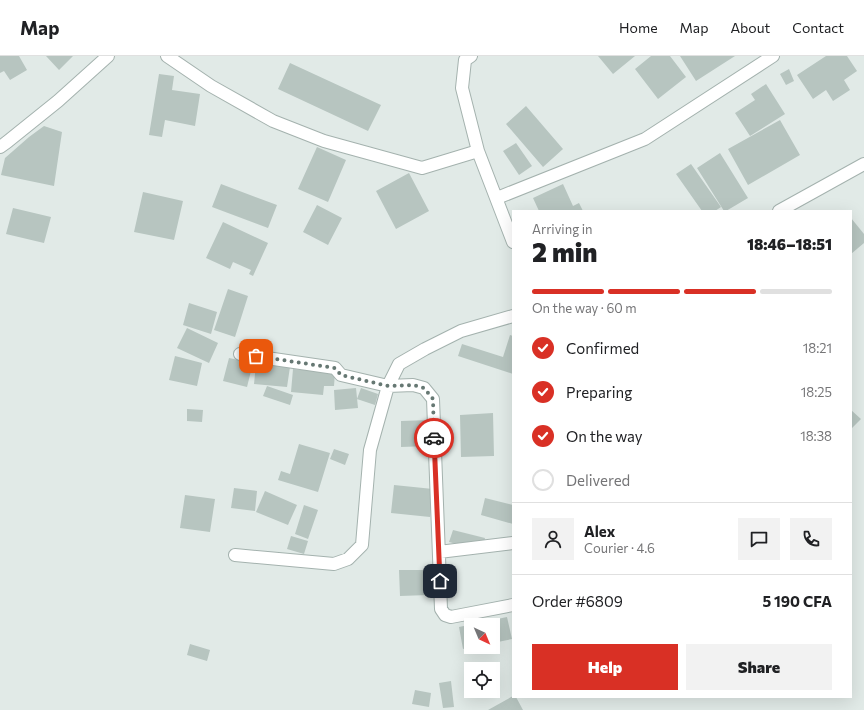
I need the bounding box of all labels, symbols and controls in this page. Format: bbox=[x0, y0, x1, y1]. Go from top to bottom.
text: Map bbox=[20, 16, 59, 39]
text: Home bbox=[619, 19, 658, 36]
text: Map bbox=[680, 19, 708, 36]
text: About bbox=[730, 19, 770, 36]
text: Contact bbox=[792, 19, 844, 36]
text: Arriving in bbox=[532, 221, 592, 237]
text: 18:46–18:51 bbox=[747, 235, 832, 253]
text: 2 min bbox=[532, 236, 597, 267]
text: On the way · 60 m bbox=[532, 300, 637, 316]
icon: check bbox=[532, 337, 554, 359]
pin bbox=[239, 339, 273, 373]
text: Confirmed bbox=[566, 339, 639, 357]
text: 18:21 bbox=[803, 340, 832, 356]
icon: bag bbox=[245, 345, 267, 367]
icon: check bbox=[532, 381, 554, 403]
text: Preparing bbox=[566, 383, 632, 401]
text: 18:25 bbox=[801, 384, 832, 400]
courier bbox=[414, 418, 454, 458]
icon: check bbox=[532, 425, 554, 447]
icon: car bbox=[423, 427, 445, 449]
text: On the way bbox=[566, 427, 643, 445]
text: 18:38 bbox=[800, 428, 832, 444]
text: Delivered bbox=[566, 471, 630, 489]
button: person bbox=[532, 518, 574, 560]
button: chat bbox=[738, 518, 780, 560]
button: phone bbox=[790, 518, 832, 560]
text: Alex bbox=[584, 522, 615, 540]
text: Courier · 4.6 bbox=[584, 540, 655, 556]
pin bbox=[423, 564, 457, 598]
icon: home bbox=[429, 570, 451, 592]
text: Order #6809 bbox=[532, 592, 623, 610]
text: 5 190 CFA bbox=[762, 592, 832, 610]
north arrow bbox=[464, 618, 500, 654]
map controls bbox=[464, 618, 500, 698]
button: Help bbox=[532, 644, 678, 690]
button: Share bbox=[686, 644, 832, 690]
button: locate bbox=[464, 662, 500, 698]

